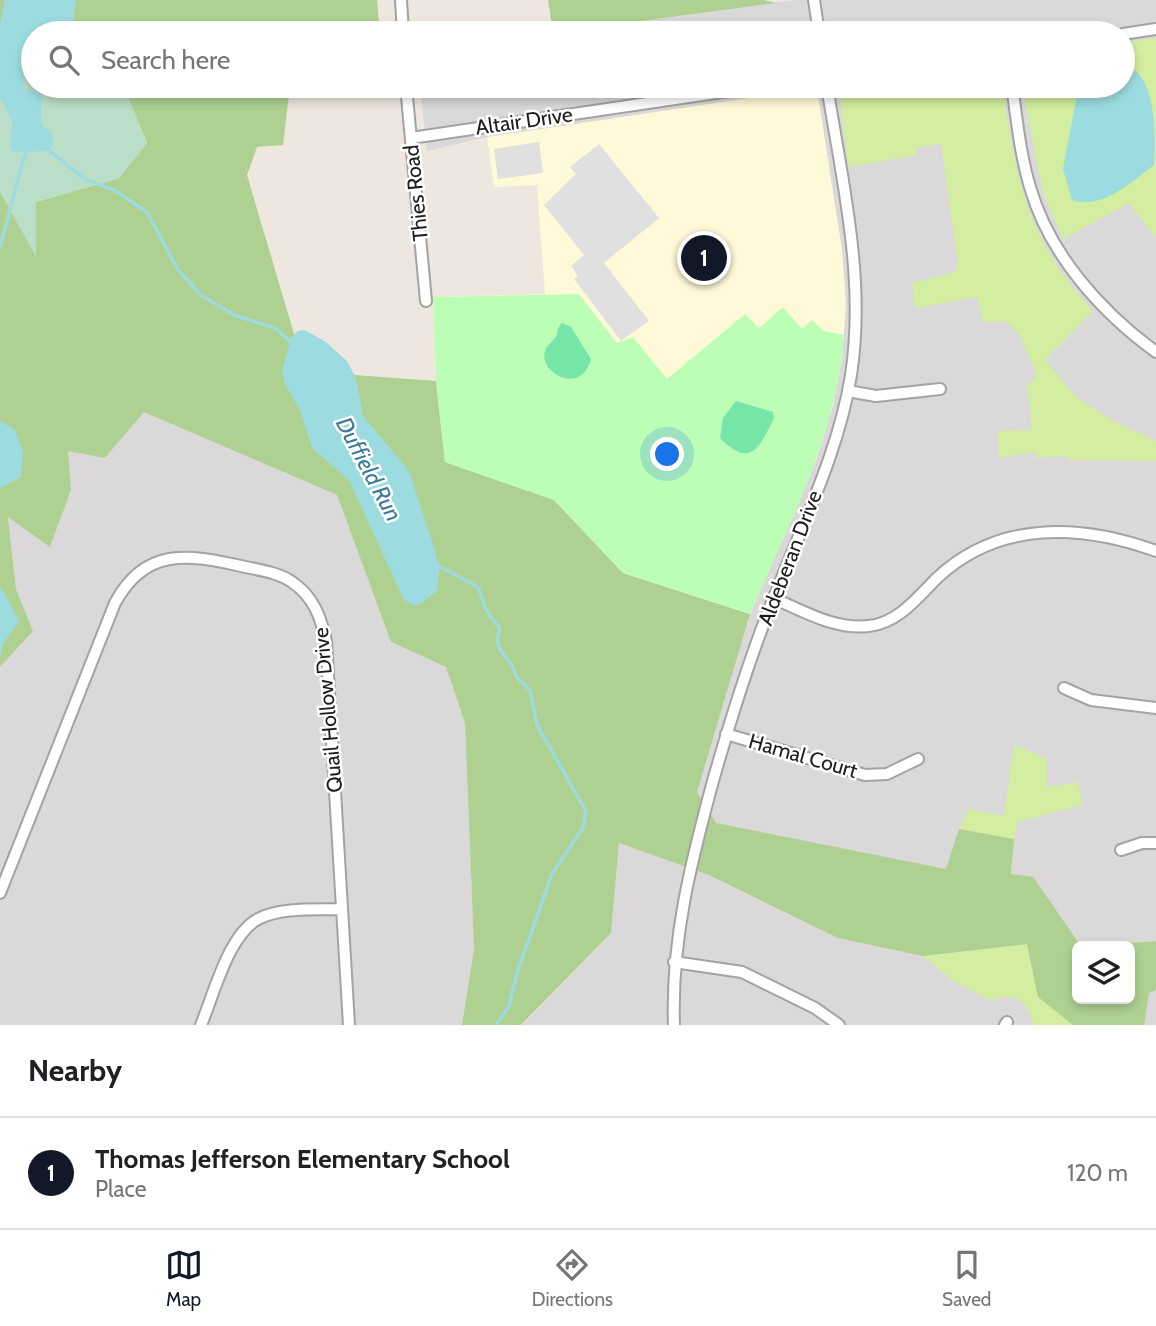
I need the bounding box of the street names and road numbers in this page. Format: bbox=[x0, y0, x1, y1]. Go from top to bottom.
street label: Altair Drive bbox=[474, 101, 574, 140]
street label: Thies Road bbox=[398, 144, 433, 242]
street label: Aldeberan Drive bbox=[752, 487, 827, 629]
street label: Quail Hollow Drive bbox=[308, 626, 347, 794]
street label: Hamal Court bbox=[746, 728, 860, 783]

